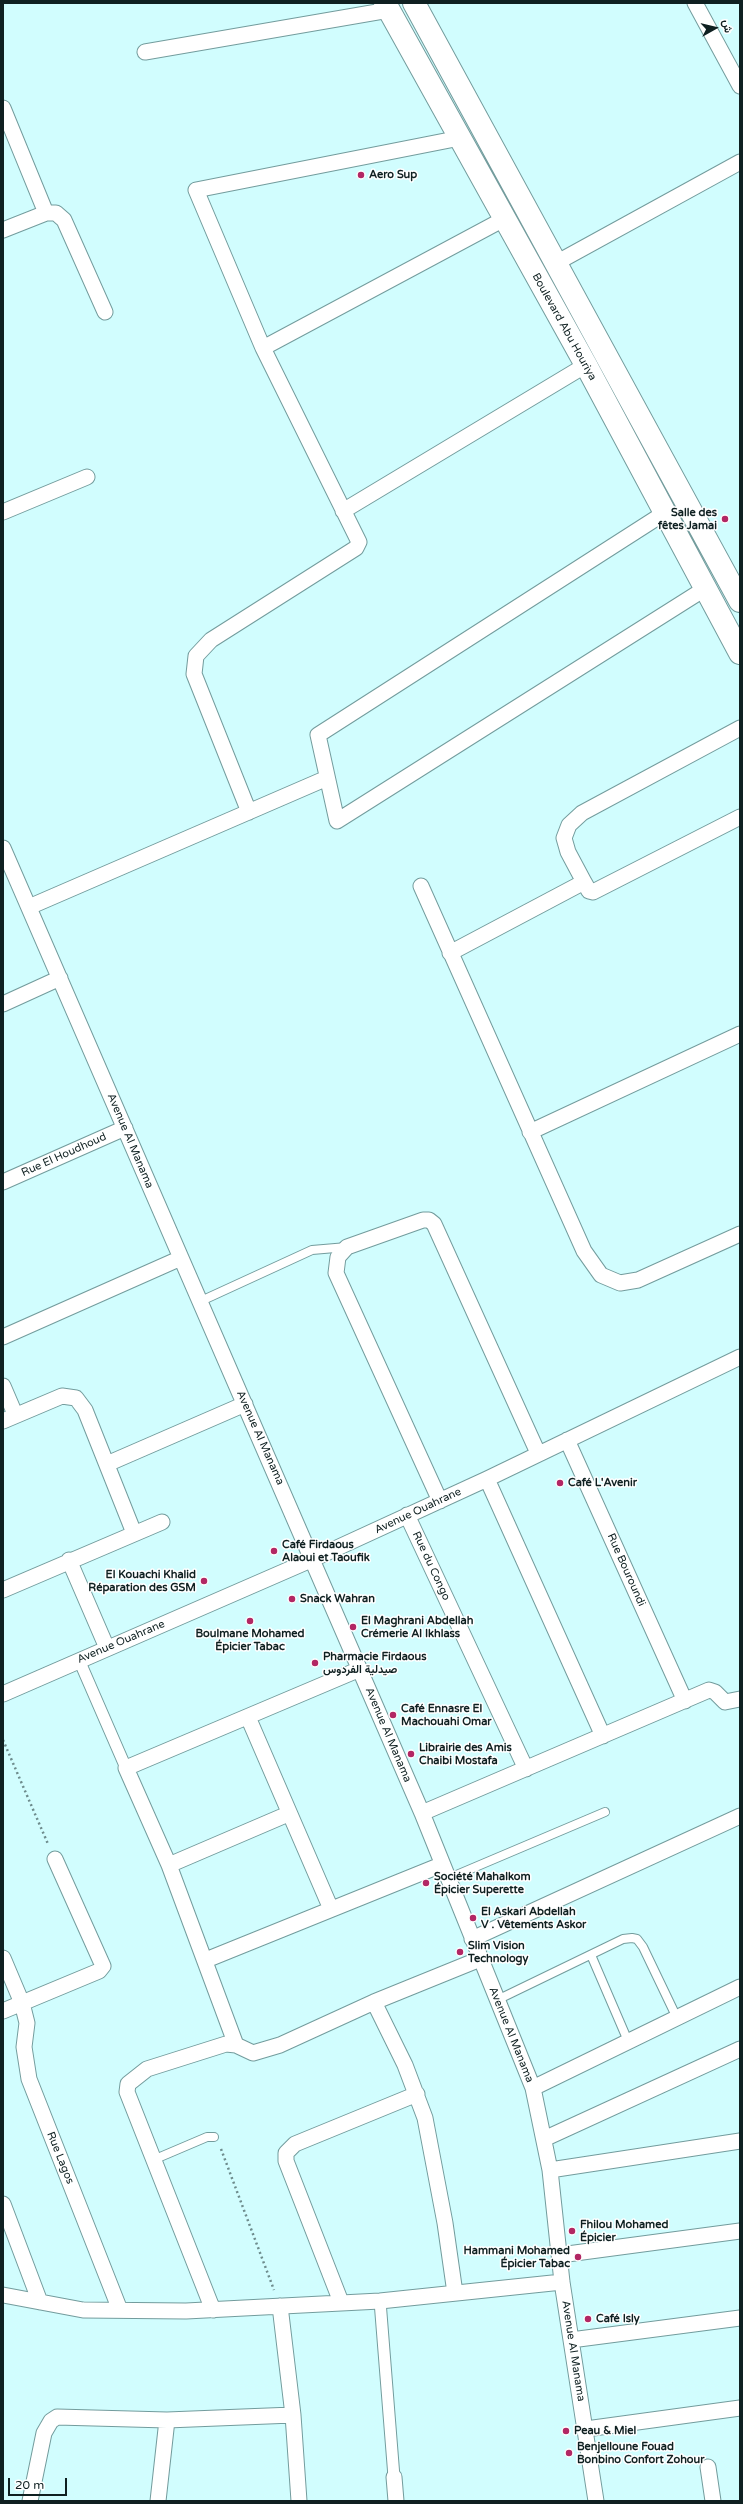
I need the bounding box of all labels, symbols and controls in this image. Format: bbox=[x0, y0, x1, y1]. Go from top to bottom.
north arrow bbox=[695, 8, 735, 48]
text: ش bbox=[720, 19, 735, 34]
place label: Aero Sup bbox=[369, 168, 417, 182]
marker: Aero Sup bbox=[356, 170, 366, 180]
street label: Boulevard Abu Houriya bbox=[529, 271, 599, 383]
place label: Salle des fêtes Jamai bbox=[658, 506, 717, 532]
marker: Salle des fêtes Jamai bbox=[720, 514, 730, 524]
street label: Avenue Al Manama bbox=[104, 1092, 156, 1190]
street label: Rue El Houdhoud bbox=[19, 1130, 109, 1180]
street label: Avenue Al Manama bbox=[233, 1389, 287, 1487]
place label: Café L'Avenir bbox=[568, 1476, 637, 1490]
marker: Café L'Avenir bbox=[555, 1478, 565, 1488]
street label: Avenue Ouahrane bbox=[373, 1485, 463, 1537]
street label: Rue du Congo bbox=[409, 1529, 453, 1603]
street label: Rue Bouroundi bbox=[604, 1532, 648, 1608]
place label: Café Firdaous Alaoui et Taoufik bbox=[282, 1538, 370, 1564]
marker: Café Firdaous Alaoui et Taoufik bbox=[269, 1546, 279, 1556]
place label: El Kouachi Khalid Réparation des GSM bbox=[88, 1568, 196, 1594]
marker: El Kouachi Khalid Réparation des GSM bbox=[199, 1576, 209, 1586]
place label: Snack Wahran bbox=[300, 1592, 375, 1606]
marker: Snack Wahran bbox=[287, 1594, 297, 1604]
place label: El Maghrani Abdellah Crémerie Al Ikhlass bbox=[361, 1614, 473, 1640]
marker: Boulmane Mohamed Épicier Tabac bbox=[245, 1616, 255, 1626]
street label: Avenue Ouahrane bbox=[75, 1618, 167, 1666]
marker: El Maghrani Abdellah Crémerie Al Ikhlass bbox=[348, 1622, 358, 1632]
place label: Boulmane Mohamed Épicier Tabac bbox=[195, 1627, 305, 1653]
place label: Pharmacie Firdaous صيدلية الفردوس bbox=[323, 1650, 427, 1676]
marker: Pharmacie Firdaous صيدلية الفردوس bbox=[310, 1658, 320, 1668]
street label: Avenue Al Manama bbox=[362, 1686, 414, 1784]
place label: Café Ennasre El Machouahi Omar bbox=[401, 1702, 492, 1728]
marker: Café Ennasre El Machouahi Omar bbox=[388, 1710, 398, 1720]
place label: Librairie des Amis Chaibi Mostafa bbox=[419, 1741, 512, 1767]
marker: Librairie des Amis Chaibi Mostafa bbox=[406, 1749, 416, 1759]
place label: Société Mahalkom Épicier Superette bbox=[434, 1870, 531, 1896]
marker: Société Mahalkom Épicier Superette bbox=[421, 1878, 431, 1888]
place label: El Askari Abdellah V . Vêtements Askor bbox=[481, 1905, 586, 1931]
marker: El Askari Abdellah V . Vêtements Askor bbox=[468, 1913, 478, 1923]
place label: Slim Vision Technology bbox=[468, 1939, 528, 1965]
marker: Slim Vision Technology bbox=[455, 1947, 465, 1957]
street label: Avenue Al Manama bbox=[486, 1985, 536, 2085]
street label: Rue Lagos bbox=[44, 2130, 76, 2186]
place label: Fhilou Mohamed Épicier bbox=[580, 2218, 668, 2244]
marker: Fhilou Mohamed Épicier bbox=[567, 2226, 577, 2236]
place label: Hammani Mohamed Épicier Tabac bbox=[464, 2244, 570, 2270]
marker: Hammani Mohamed Épicier Tabac bbox=[573, 2252, 583, 2262]
street label: Avenue Al Manama bbox=[559, 2300, 587, 2402]
place label: Café Isly bbox=[596, 2312, 640, 2326]
marker: Café Isly bbox=[583, 2314, 593, 2324]
place label: Peau & Miel bbox=[574, 2424, 636, 2438]
marker: Peau & Miel bbox=[561, 2426, 571, 2436]
place label: Benjelloune Fouad Bonbino Confort Zohour bbox=[577, 2440, 704, 2466]
marker: Benjelloune Fouad Bonbino Confort Zohour bbox=[564, 2448, 574, 2458]
scale bar bbox=[10, 2470, 69, 2496]
text: 20 m bbox=[15, 2478, 44, 2492]

